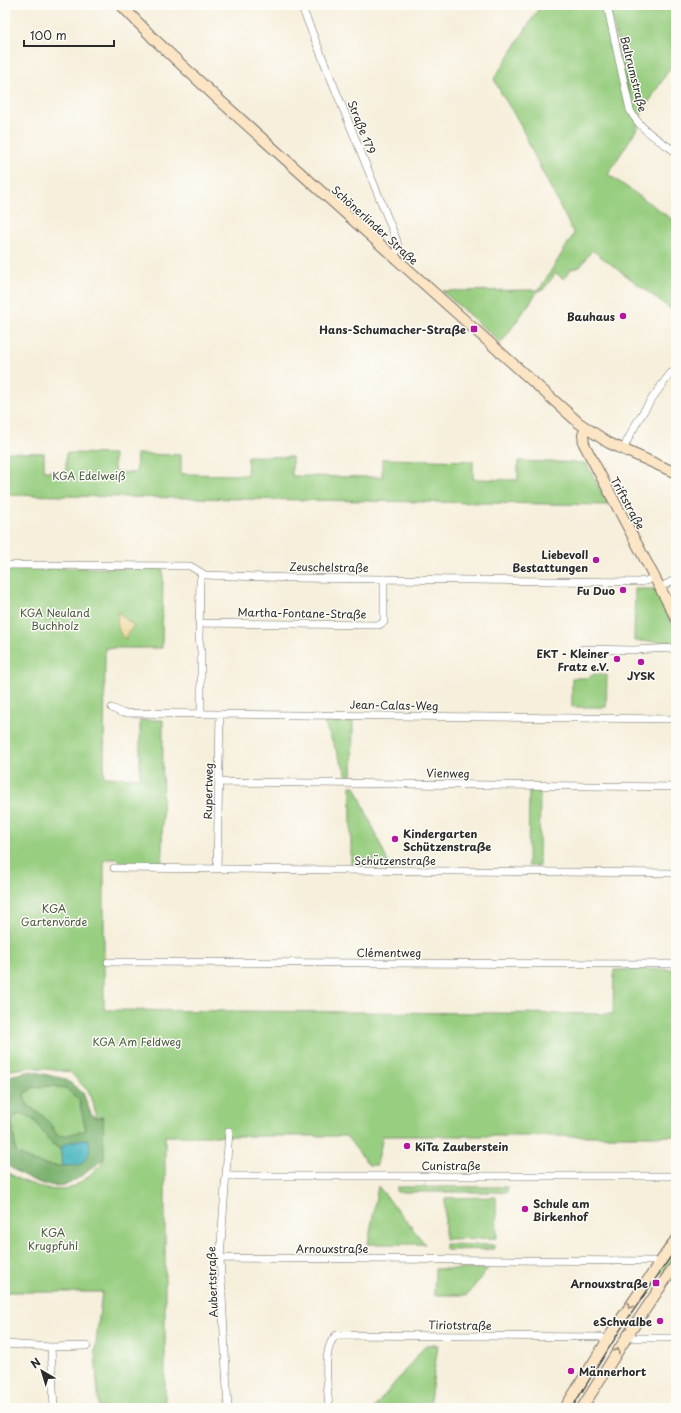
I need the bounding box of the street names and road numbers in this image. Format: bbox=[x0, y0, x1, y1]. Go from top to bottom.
street label: Baltrumstraße bbox=[616, 34, 652, 114]
street label: Straße 179 bbox=[344, 98, 380, 156]
street label: Schönerlinder Straße bbox=[328, 181, 422, 269]
street label: Triftstraße bbox=[606, 473, 650, 533]
street label: Zeuschelstraße bbox=[289, 558, 369, 576]
street label: Martha-Fontane-Straße bbox=[237, 603, 367, 623]
street label: Jean-Calas-Weg bbox=[349, 696, 439, 714]
street label: Rupertweg bbox=[199, 762, 217, 820]
street label: Vienweg bbox=[426, 764, 470, 782]
street label: Schützenstraße bbox=[354, 852, 436, 869]
street label: Clémentweg bbox=[357, 944, 421, 961]
street label: Cunistraße bbox=[421, 1157, 481, 1174]
street label: Arnouxstraße bbox=[296, 1240, 369, 1257]
street label: Aubertstraße bbox=[202, 1246, 222, 1318]
street label: Tiriotstraße bbox=[428, 1316, 492, 1334]

